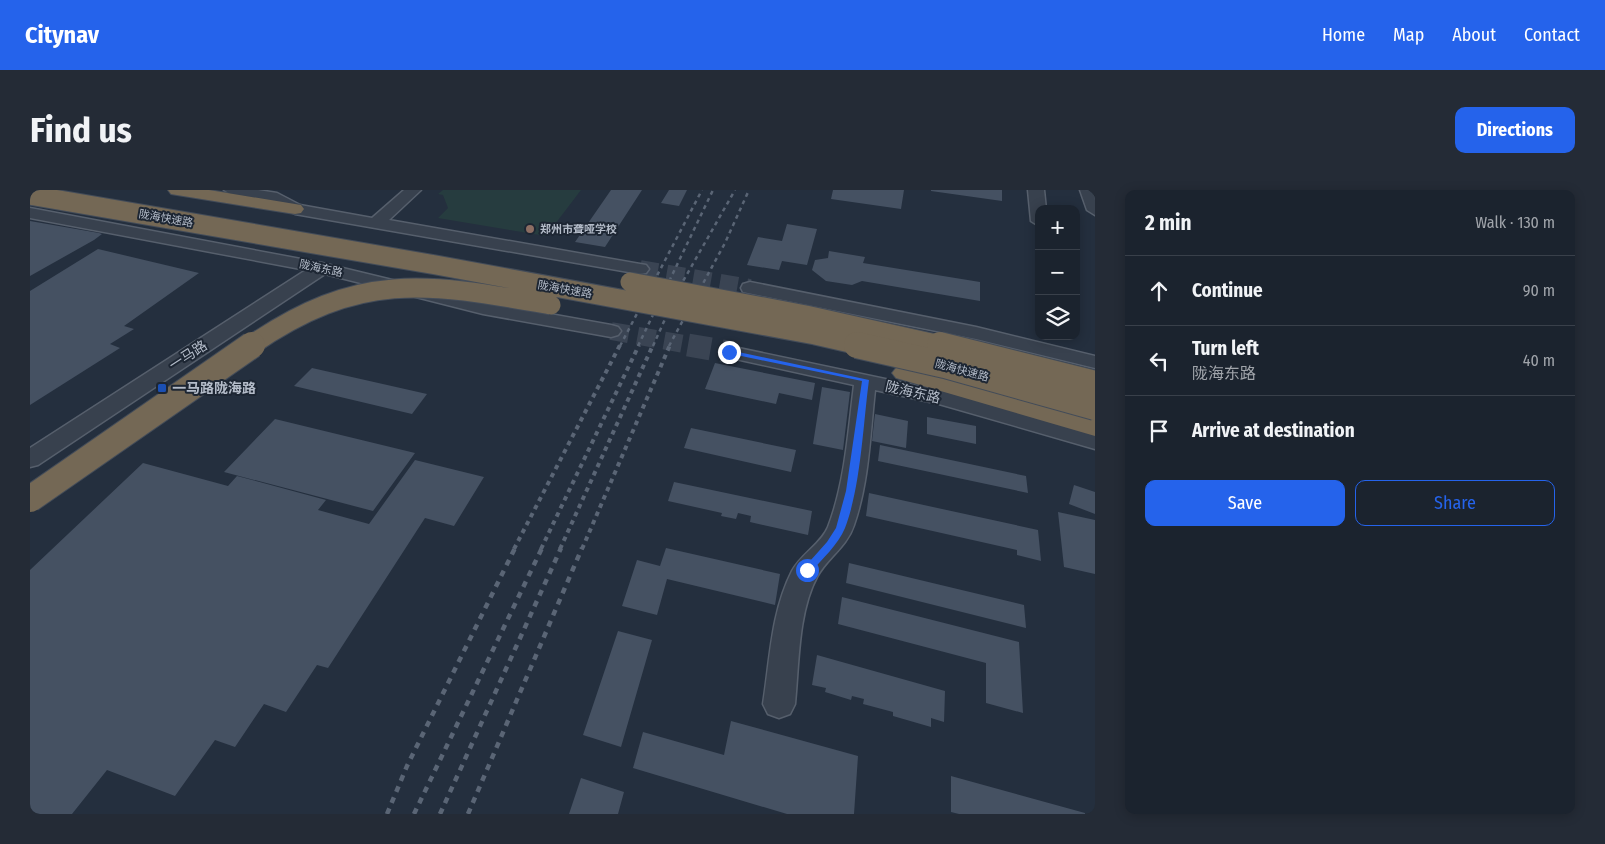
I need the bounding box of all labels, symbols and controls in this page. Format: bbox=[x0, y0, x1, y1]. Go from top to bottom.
text: Citynav bbox=[25, 21, 99, 49]
text: Home bbox=[1322, 24, 1365, 46]
text: Map bbox=[1393, 24, 1424, 46]
text: About bbox=[1452, 24, 1496, 46]
text: Contact bbox=[1524, 24, 1580, 46]
button: Directions bbox=[1455, 107, 1575, 153]
text: Find us bbox=[30, 109, 132, 151]
map controls bbox=[1035, 205, 1080, 340]
button: + bbox=[1035, 205, 1080, 250]
street label: 陇海快速路 bbox=[138, 207, 194, 230]
text: 2 min bbox=[1145, 210, 1192, 236]
text: Walk · 130 m bbox=[1475, 213, 1555, 232]
marker: 郑州市聋哑学校 bbox=[524, 223, 536, 235]
place label: 郑州市聋哑学校 bbox=[540, 223, 617, 236]
button: − bbox=[1035, 250, 1080, 295]
street label: 陇海东路 bbox=[298, 258, 344, 279]
icon: ahead bbox=[1145, 277, 1173, 305]
street label: 陇海快速路 bbox=[537, 278, 593, 301]
text: Continue bbox=[1192, 279, 1263, 302]
text: 90 m bbox=[1523, 281, 1555, 300]
button: layers bbox=[1035, 295, 1080, 340]
street label: 一马路 bbox=[166, 337, 211, 374]
text: Turn left bbox=[1192, 337, 1259, 360]
route end bbox=[718, 341, 741, 364]
icon: left bbox=[1145, 347, 1173, 375]
text: 40 m bbox=[1523, 351, 1555, 370]
street label: 陇海快速路 bbox=[934, 357, 990, 384]
text: 陇海东路 bbox=[1192, 364, 1256, 383]
street label: 陇海东路 bbox=[884, 378, 942, 407]
place label: 一马路陇海路 bbox=[172, 380, 256, 397]
marker: 一马路陇海路 bbox=[156, 382, 168, 394]
icon: arrive bbox=[1145, 417, 1173, 445]
text: Arrive at destination bbox=[1192, 419, 1355, 442]
button: Save bbox=[1145, 480, 1345, 526]
button: Share bbox=[1355, 480, 1555, 526]
route start bbox=[796, 559, 819, 582]

